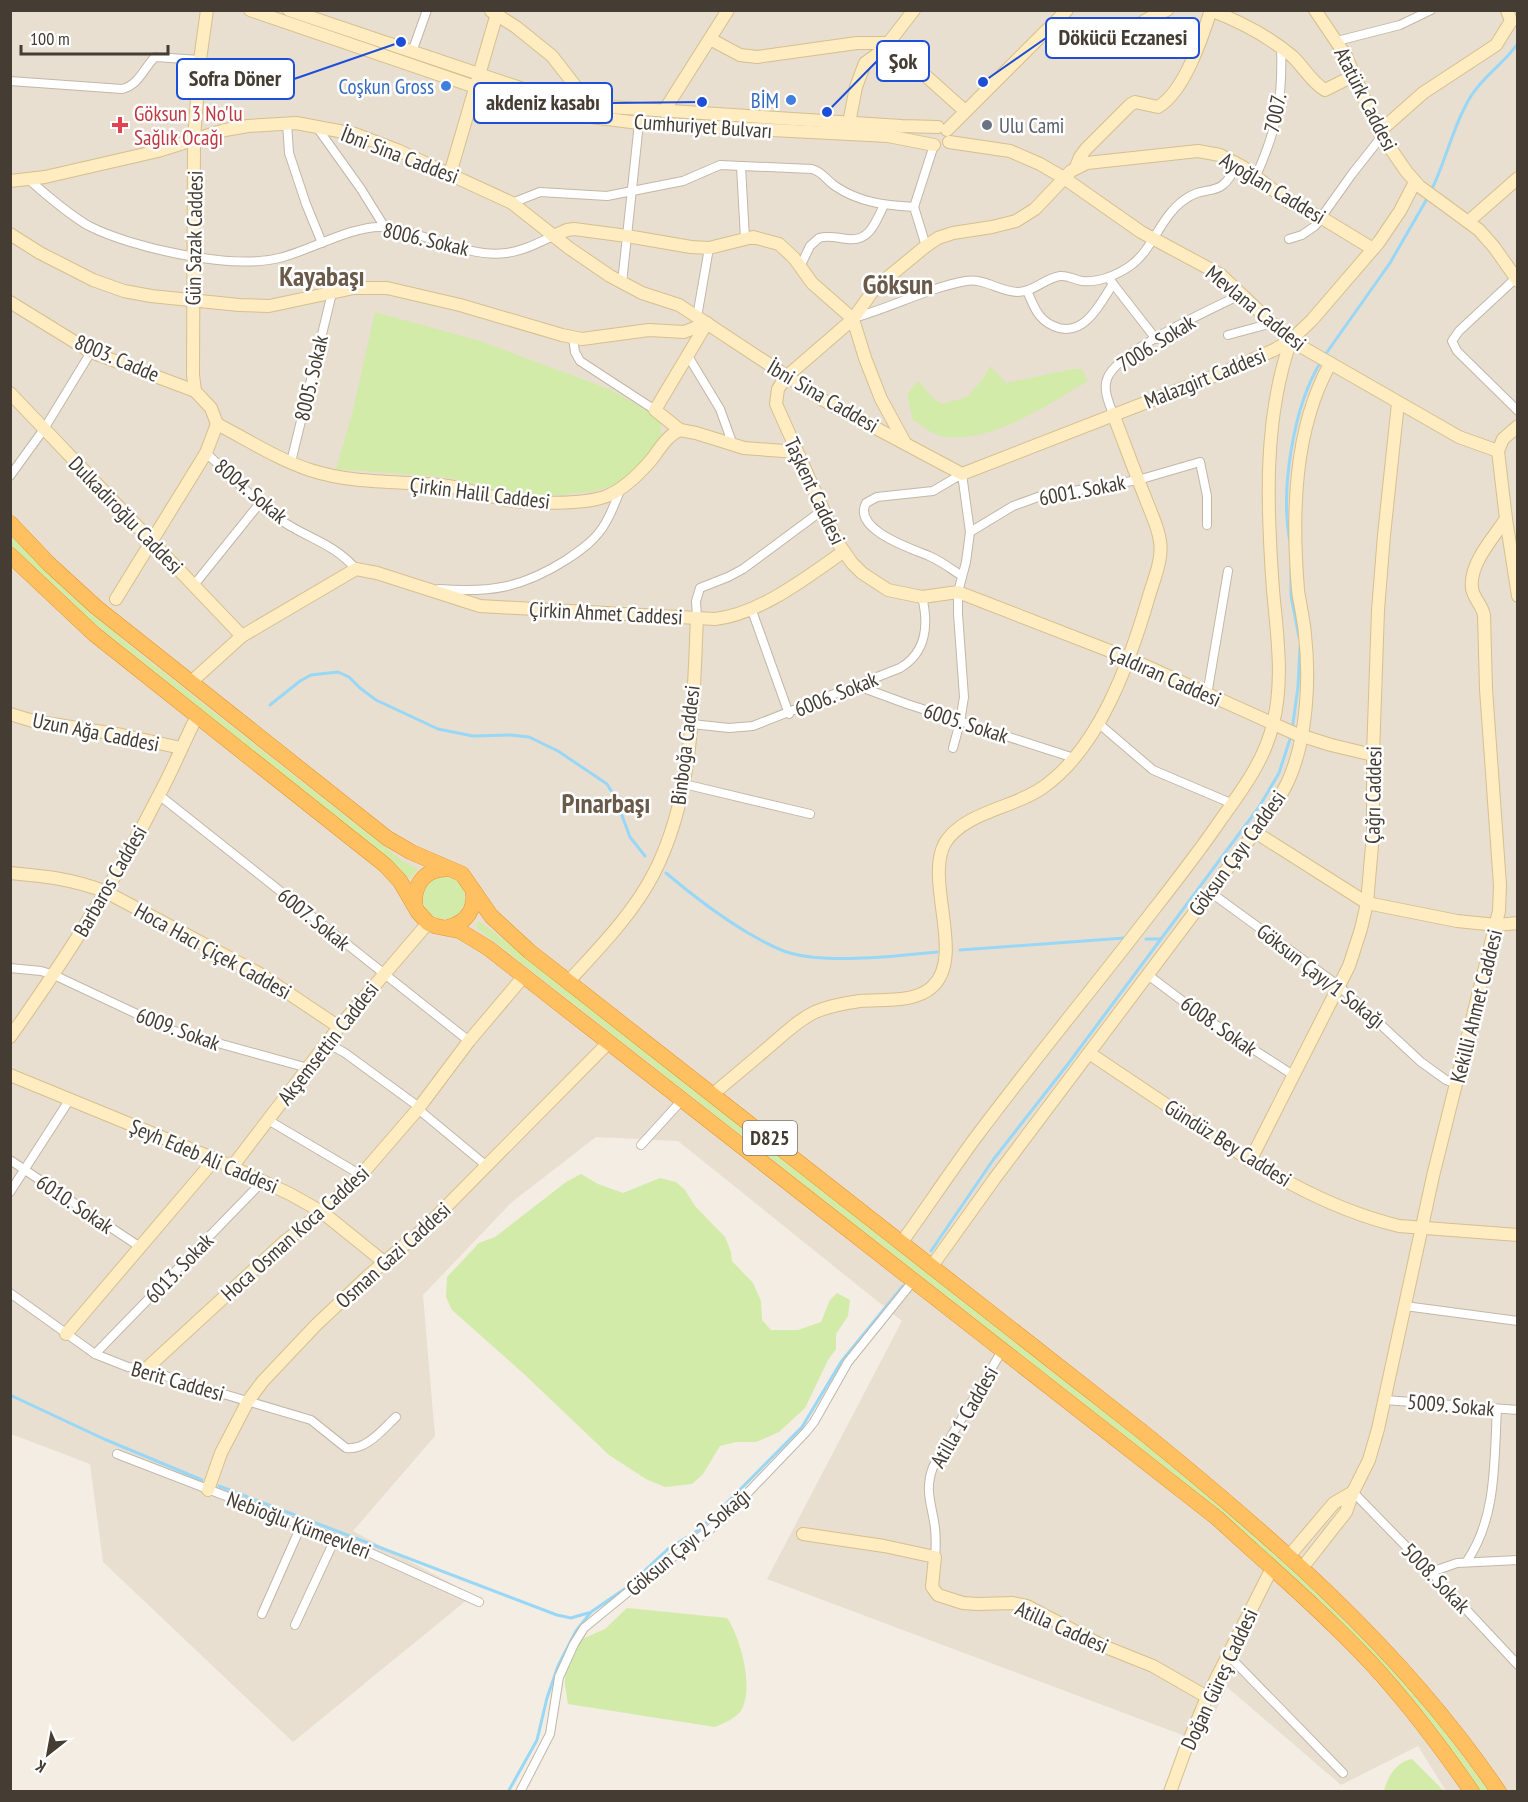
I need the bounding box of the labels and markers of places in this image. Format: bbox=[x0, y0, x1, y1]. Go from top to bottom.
callout: Dökücü Eczanesi bbox=[1046, 18, 1199, 58]
callout: Şok bbox=[877, 41, 929, 81]
callout: Sofra Döner bbox=[177, 59, 294, 99]
place label: Coşkun Gross bbox=[339, 73, 434, 100]
marker: Coşkun Gross bbox=[439, 79, 453, 93]
callout: akdeniz kasabı bbox=[474, 83, 612, 123]
place label: BİM bbox=[751, 87, 779, 114]
marker: BİM bbox=[784, 93, 798, 107]
place label: Göksun 3 No'lu Sağlık Ocağı bbox=[134, 100, 243, 151]
place label: Ulu Cami bbox=[999, 112, 1064, 139]
marker: Göksun 3 No'lu Sağlık Ocağı bbox=[111, 116, 129, 134]
marker: Ulu Cami bbox=[980, 118, 994, 132]

